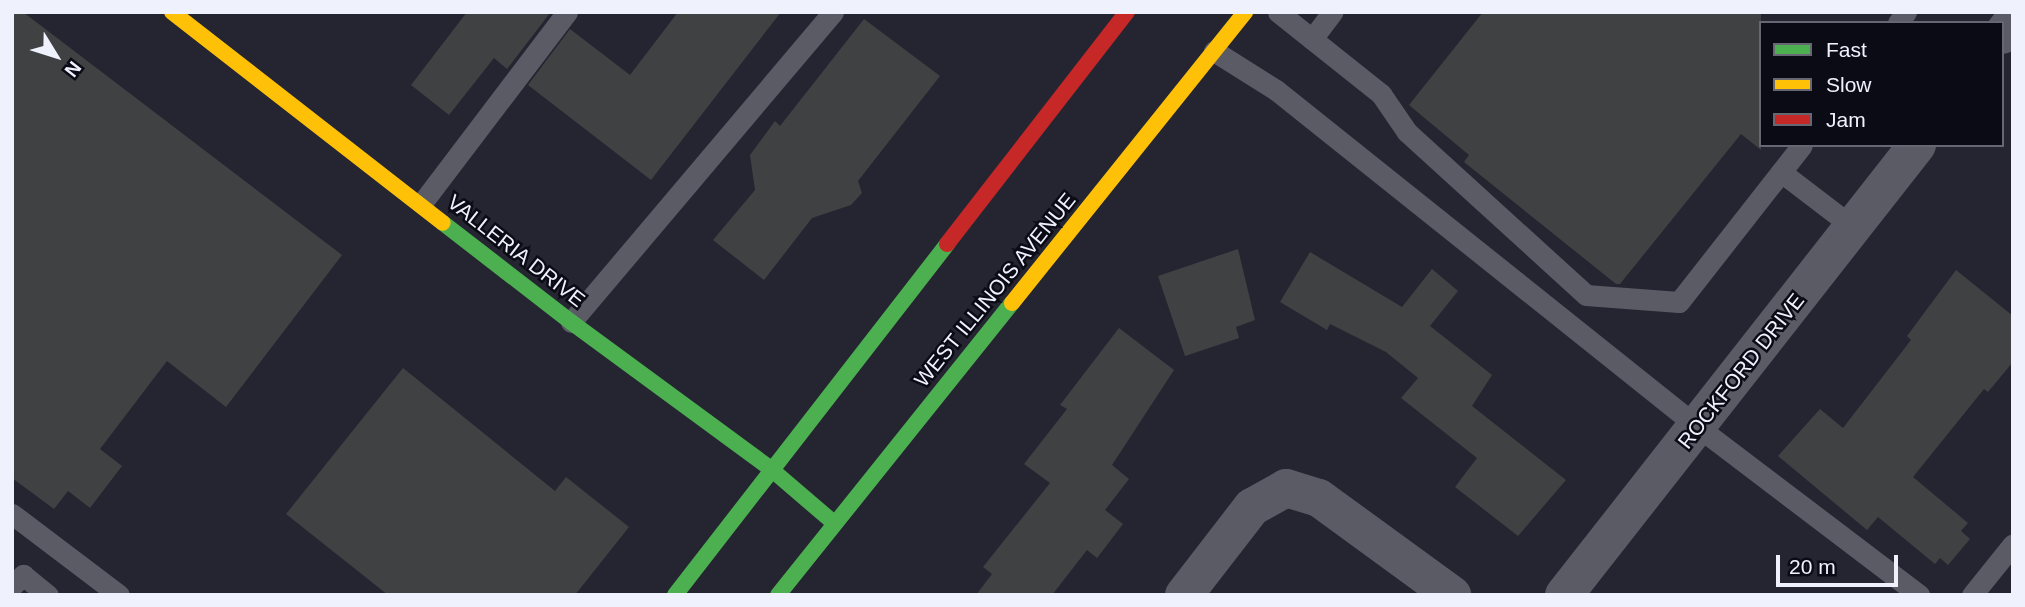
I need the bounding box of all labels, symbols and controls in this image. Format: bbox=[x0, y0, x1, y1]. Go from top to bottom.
north arrow bbox=[21, 21, 91, 91]
legend bbox=[1759, 21, 2004, 147]
text: Fast bbox=[1826, 38, 1867, 61]
text: N bbox=[60, 57, 85, 81]
text: Slow bbox=[1826, 73, 1872, 96]
text: Jam bbox=[1826, 108, 1866, 131]
street label: WEST ILLINOIS AVENUE bbox=[909, 187, 1081, 393]
street label: VALLERIA DRIVE bbox=[442, 189, 590, 313]
street label: ROCKFORD DRIVE bbox=[1673, 288, 1809, 454]
scale bar bbox=[1780, 540, 1902, 584]
text: 20 m bbox=[1789, 555, 1836, 578]

